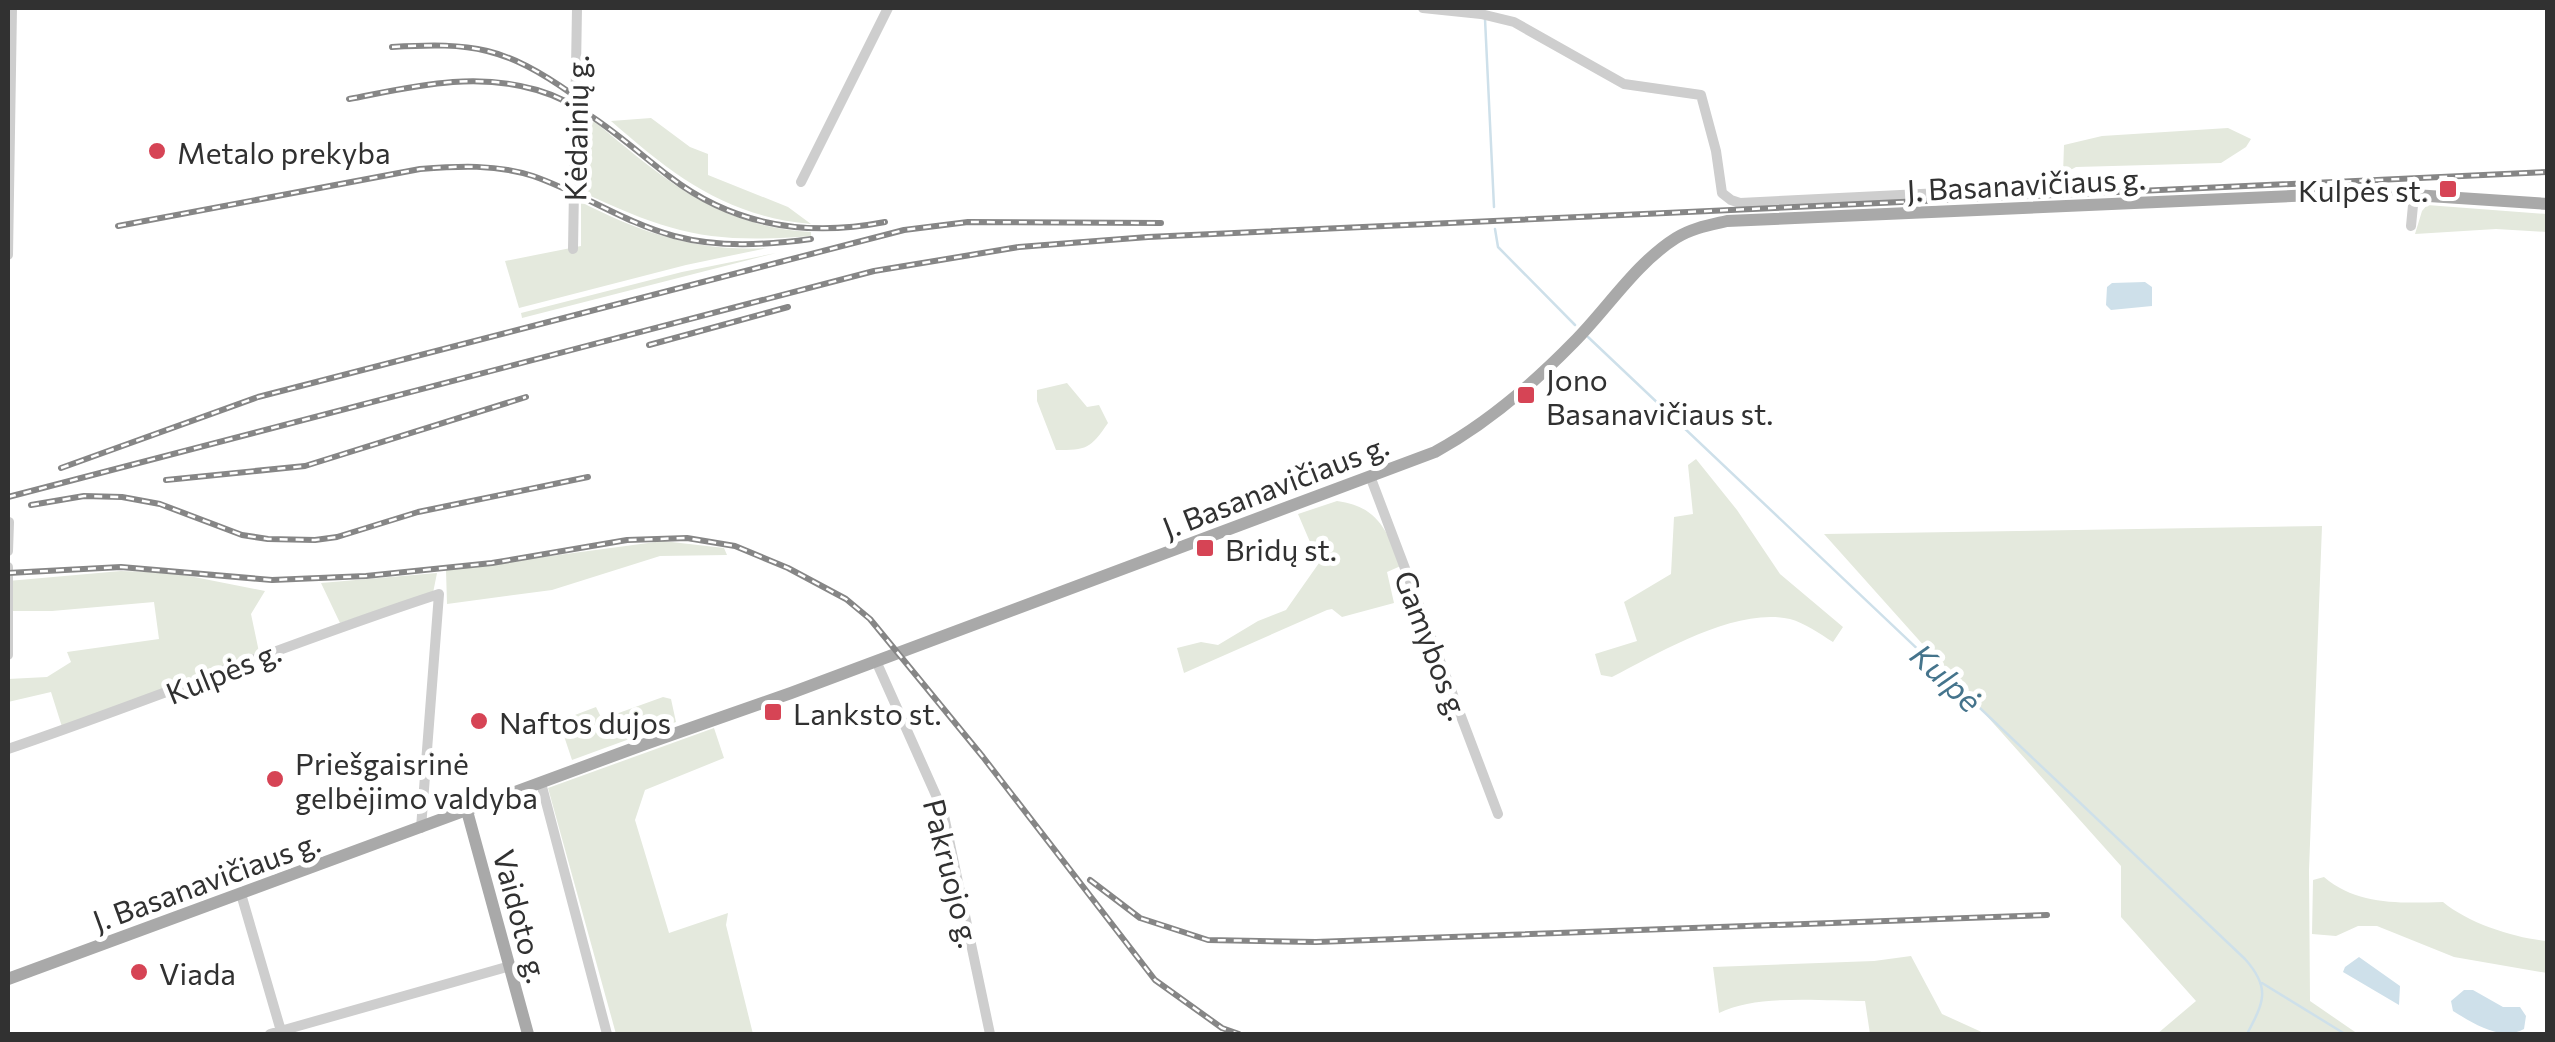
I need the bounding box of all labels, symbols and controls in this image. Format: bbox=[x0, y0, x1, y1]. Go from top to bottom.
street label: Kėdainių g. bbox=[555, 55, 595, 201]
place label: Metalo prekyba bbox=[177, 133, 391, 170]
marker: Metalo prekyba bbox=[146, 140, 168, 162]
street label: J. Basanavičiaus g. bbox=[1906, 158, 2146, 208]
place label: Kulpės st. bbox=[2298, 171, 2428, 208]
marker: Kulpės st. bbox=[2437, 178, 2459, 200]
place label: Jono Basanavičiaus st. bbox=[1546, 360, 1773, 431]
marker: Jono Basanavičiaus st. bbox=[1515, 384, 1537, 406]
street label: J. Basanavičiaus g. bbox=[1157, 425, 1393, 545]
place label: Bridų st. bbox=[1225, 530, 1337, 567]
marker: Bridų st. bbox=[1194, 537, 1216, 559]
street label: Gamybos g. bbox=[1388, 565, 1478, 725]
street label: Kulpės g. bbox=[160, 631, 286, 711]
water label: Kulpė bbox=[1903, 634, 1991, 720]
place label: Lanksto st. bbox=[793, 694, 942, 731]
marker: Lanksto st. bbox=[762, 701, 784, 723]
place label: Naftos dujos bbox=[499, 703, 671, 740]
marker: Naftos dujos bbox=[468, 710, 490, 732]
place label: Priešgaisrinė gelbėjimo valdyba bbox=[295, 744, 538, 815]
marker: Priešgaisrinė gelbėjimo valdyba bbox=[264, 768, 286, 790]
street label: Pakruojo g. bbox=[917, 795, 989, 951]
street label: J. Basanavičiaus g. bbox=[87, 822, 325, 938]
street label: Vaidoto g. bbox=[486, 845, 558, 987]
place label: Viada bbox=[159, 954, 236, 991]
marker: Viada bbox=[128, 961, 150, 983]

